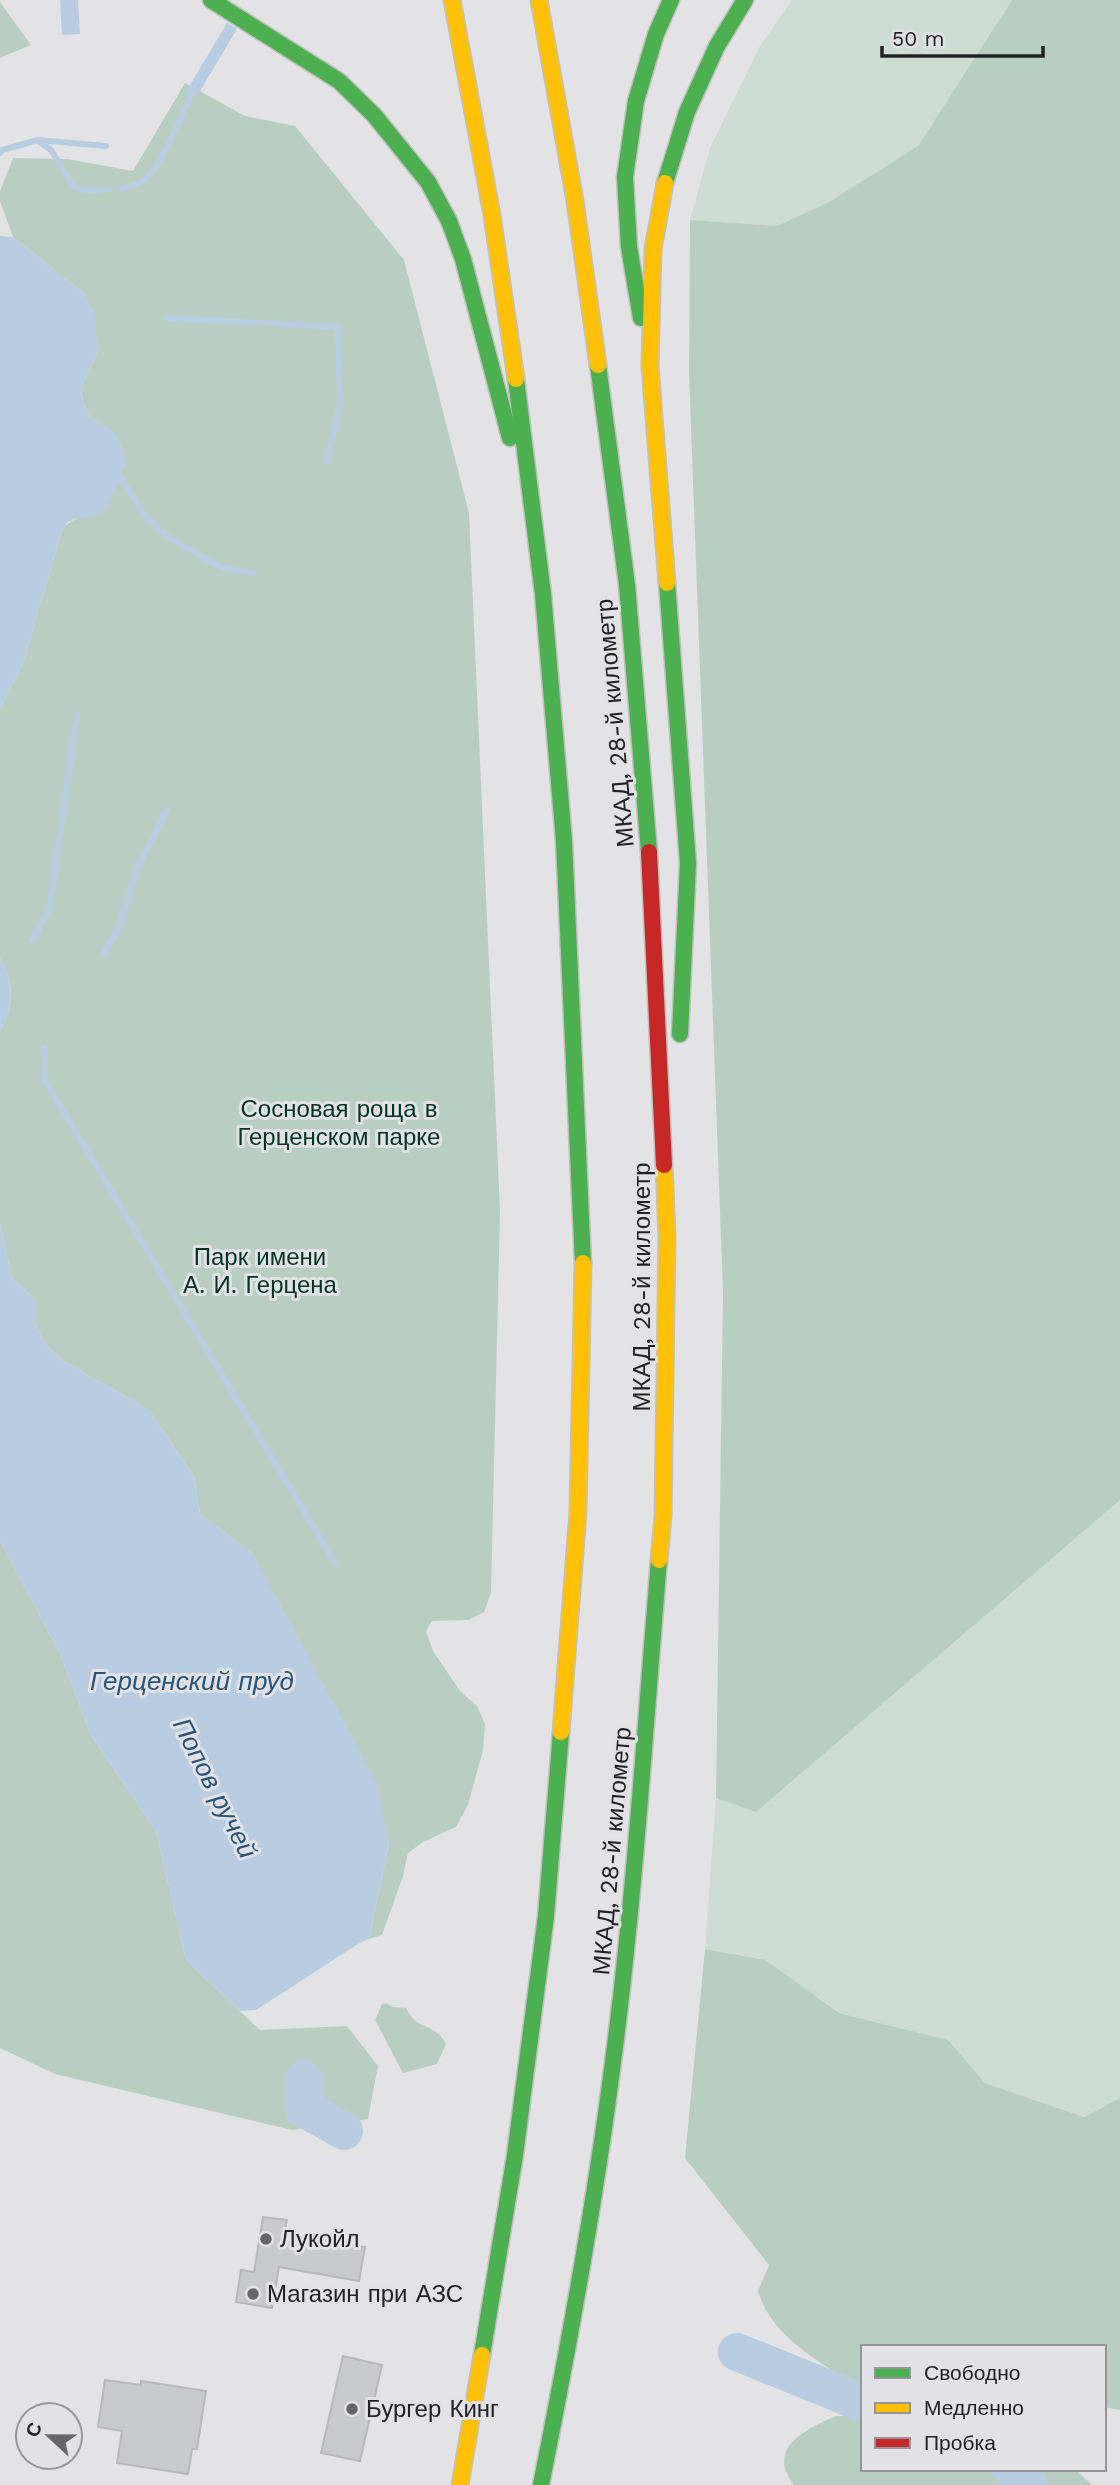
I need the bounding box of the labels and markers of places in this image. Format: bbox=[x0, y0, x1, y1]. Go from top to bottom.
place label: Лукойл bbox=[280, 2225, 360, 2253]
marker: Лукойл bbox=[258, 2231, 274, 2247]
place label: Магазин при АЗС bbox=[267, 2280, 463, 2308]
marker: Магазин при АЗС bbox=[245, 2286, 261, 2302]
place label: Бургер Кинг bbox=[366, 2395, 499, 2423]
marker: Бургер Кинг bbox=[344, 2401, 360, 2417]

